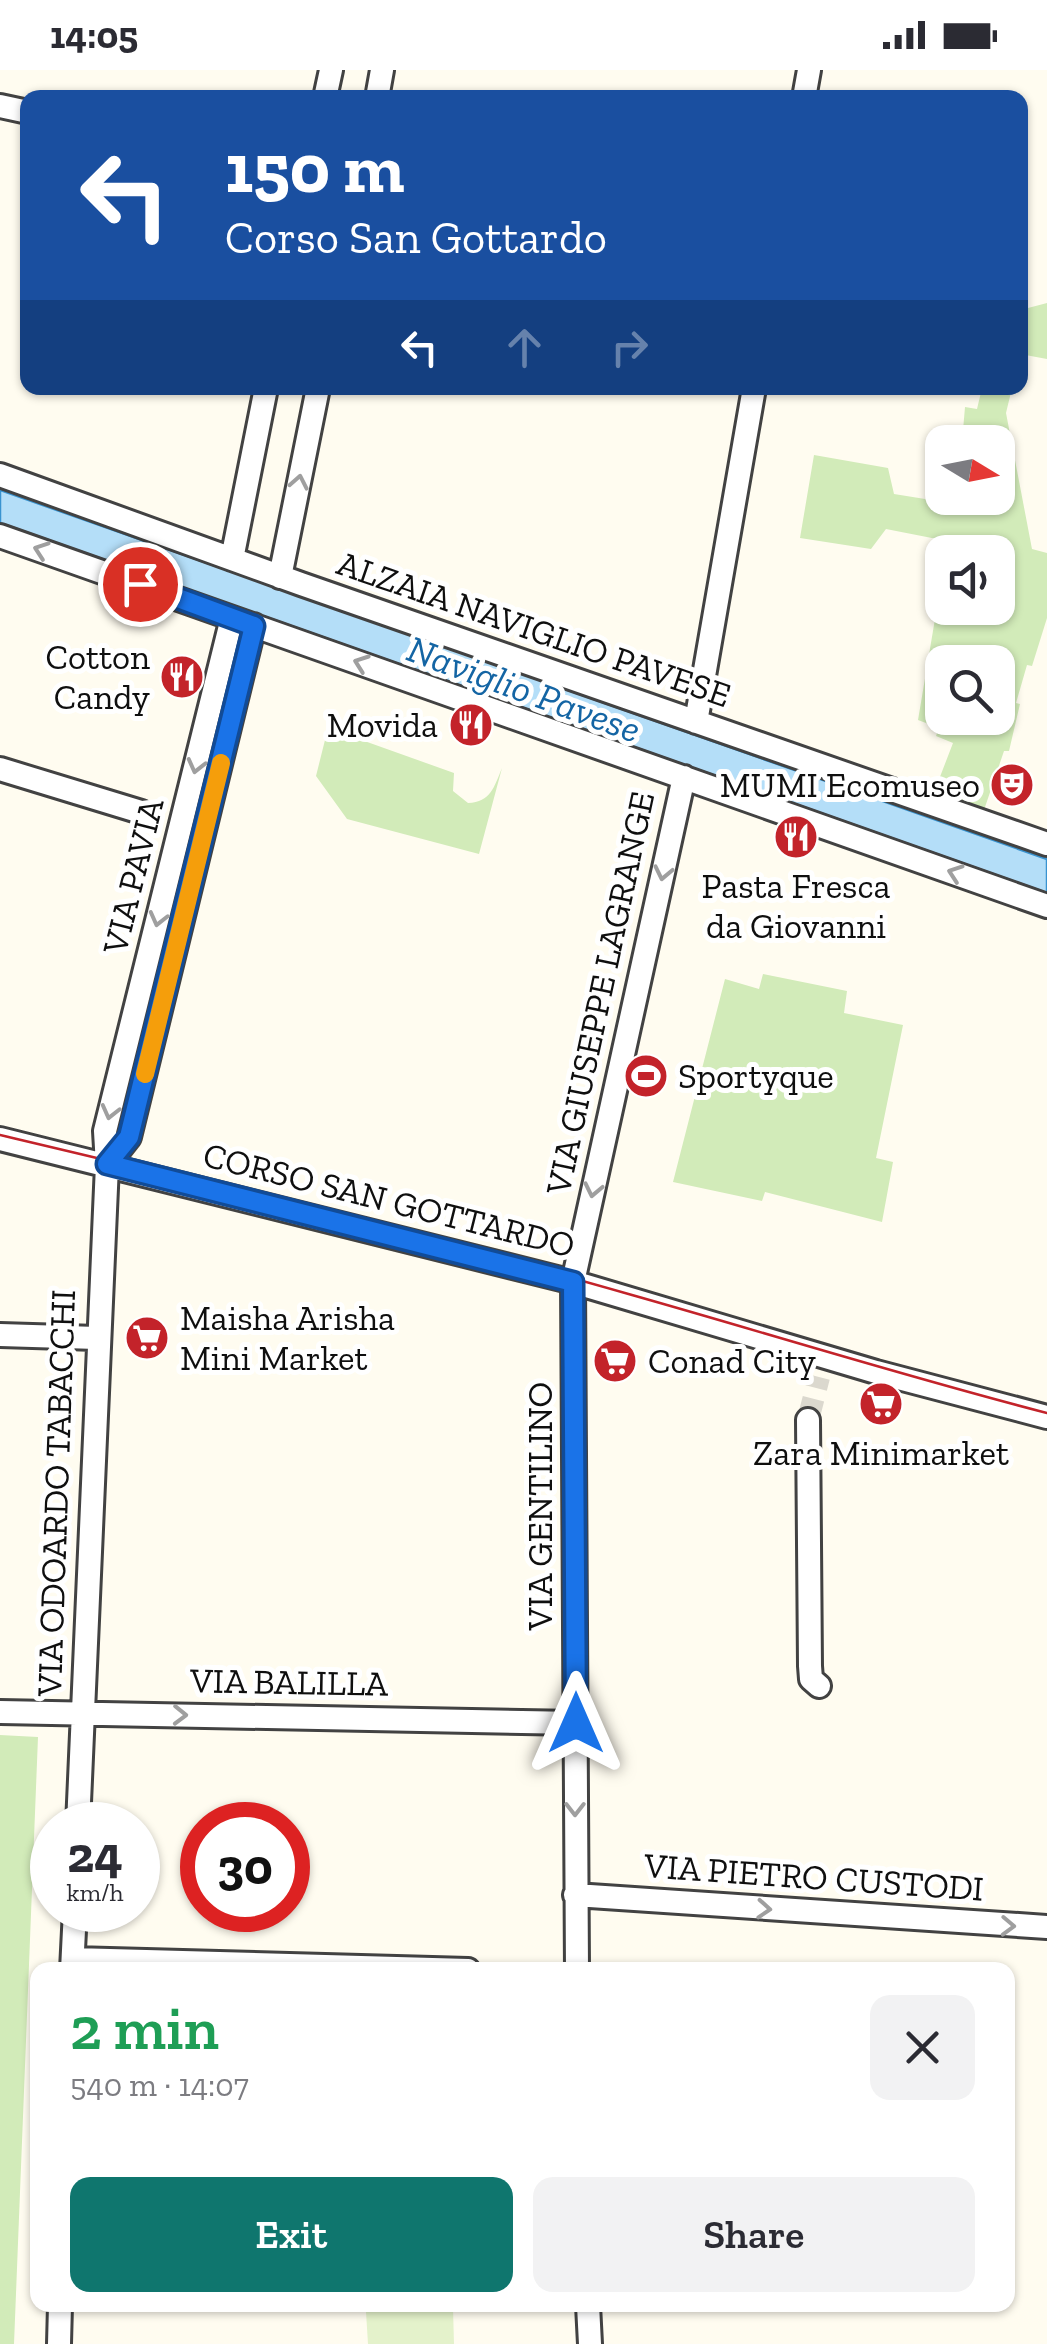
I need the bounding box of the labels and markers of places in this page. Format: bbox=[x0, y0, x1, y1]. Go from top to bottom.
pin bbox=[98, 542, 183, 627]
place label: Cotton Candy bbox=[45, 636, 150, 718]
restaurant icon: Cotton Candy bbox=[159, 654, 205, 700]
restaurant icon: Movida bbox=[448, 702, 494, 748]
place label: Movida bbox=[327, 704, 438, 746]
theatre icon: MUMI Ecomuseo bbox=[989, 762, 1035, 808]
place label: MUMI Ecomuseo bbox=[720, 764, 980, 806]
restaurant icon: Pasta Fresca da Giovanni bbox=[773, 814, 819, 860]
place label: Pasta Fresca da Giovanni bbox=[701, 865, 891, 947]
sports icon: Sportyque bbox=[623, 1053, 669, 1099]
place label: Sportyque bbox=[678, 1055, 834, 1097]
place label: Maisha Arisha Mini Market bbox=[180, 1297, 395, 1379]
supermarket icon: Maisha Arisha Mini Market bbox=[124, 1315, 170, 1361]
supermarket icon: Conad City bbox=[592, 1338, 638, 1384]
place label: Conad City bbox=[648, 1340, 816, 1382]
supermarket icon: Zara Minimarket bbox=[858, 1381, 904, 1427]
place label: Zara Minimarket bbox=[753, 1432, 1009, 1474]

